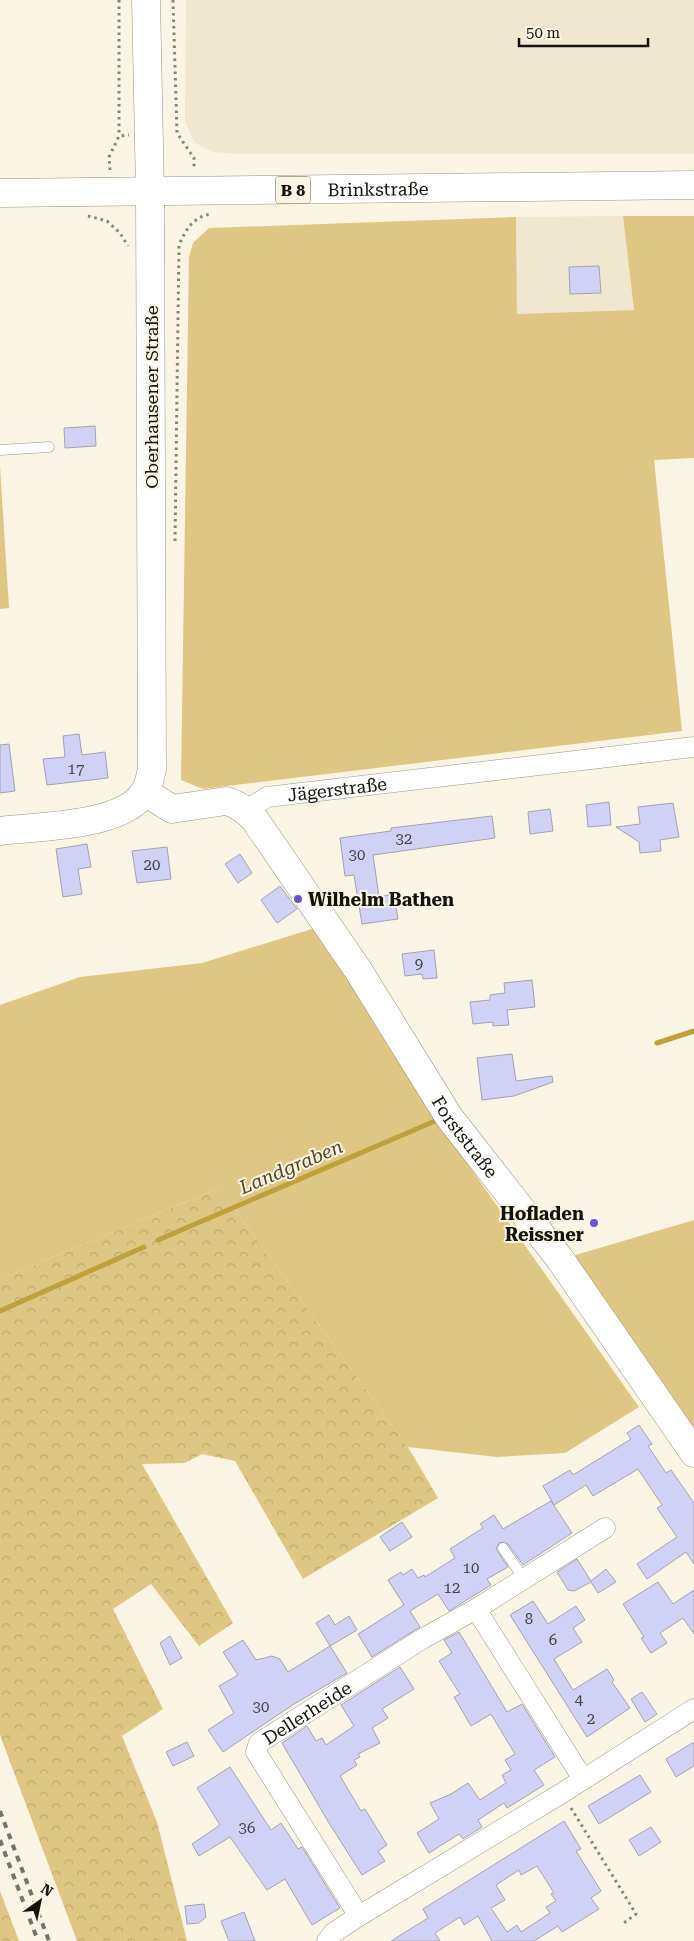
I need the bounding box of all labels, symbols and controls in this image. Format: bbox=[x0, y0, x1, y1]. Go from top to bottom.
scale bar bbox=[519, 15, 648, 47]
text: 50 m bbox=[526, 24, 561, 42]
road number: B 8 bbox=[276, 176, 310, 204]
street label: Brinkstraße bbox=[327, 178, 429, 200]
street label: Oberhausener Straße bbox=[141, 305, 162, 489]
house number: 17 bbox=[68, 760, 84, 778]
street label: Jägerstraße bbox=[286, 773, 388, 805]
house number: 32 bbox=[396, 830, 412, 848]
house number: 30 bbox=[349, 846, 365, 864]
house number: 20 bbox=[144, 856, 160, 874]
place label: Wilhelm Bathen bbox=[308, 889, 454, 910]
marker: Wilhelm Bathen bbox=[292, 893, 304, 905]
house number: 9 bbox=[415, 955, 423, 973]
street label: Forststraße bbox=[428, 1092, 503, 1182]
water label: Landgraben bbox=[235, 1135, 346, 1200]
place label: Hofladen Reissner bbox=[500, 1203, 584, 1245]
marker: Hofladen Reissner bbox=[588, 1217, 600, 1229]
house number: 10 bbox=[463, 1559, 479, 1577]
house number: 12 bbox=[444, 1579, 460, 1597]
house number: 8 bbox=[525, 1610, 533, 1628]
house number: 6 bbox=[549, 1631, 557, 1649]
street label: Dellerheide bbox=[259, 1676, 355, 1748]
house number: 4 bbox=[575, 1691, 584, 1709]
house number: 30 bbox=[253, 1698, 269, 1716]
house number: 2 bbox=[587, 1710, 595, 1728]
house number: 36 bbox=[239, 1819, 255, 1837]
north arrow bbox=[15, 1876, 65, 1926]
text: N bbox=[38, 1880, 56, 1900]

